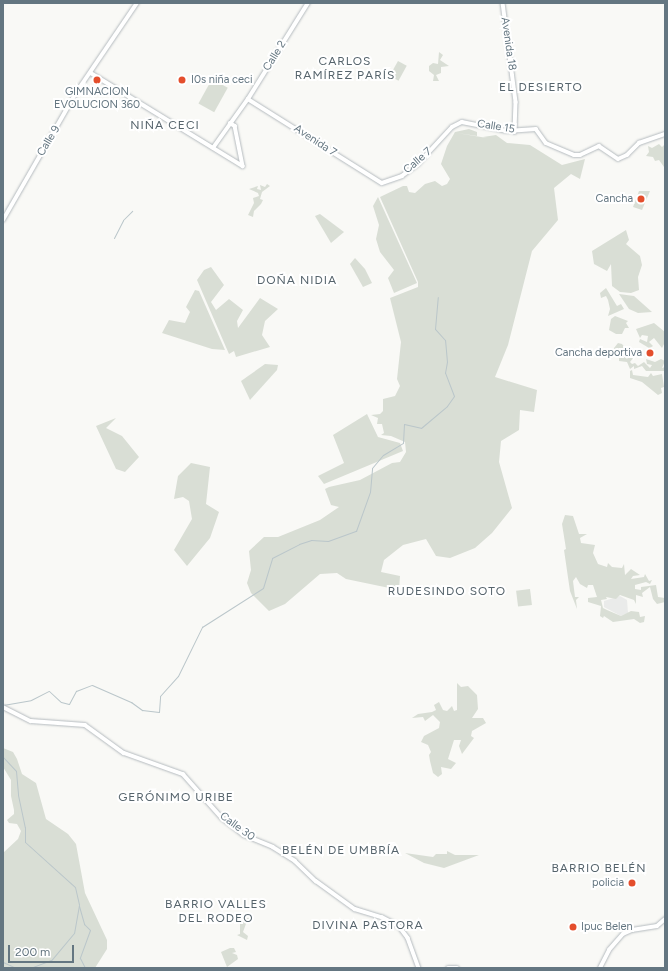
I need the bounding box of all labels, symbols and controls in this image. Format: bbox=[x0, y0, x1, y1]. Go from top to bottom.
street label: Avenida 18 bbox=[498, 17, 518, 71]
street label: Calle 2 bbox=[261, 38, 289, 74]
district label: CARLOS RAMÍREZ PARÍS bbox=[295, 55, 395, 83]
place label: I0s niña ceci bbox=[191, 73, 252, 87]
marker: I0s niña ceci bbox=[176, 74, 188, 86]
marker: GIMNACION EVOLUCION 360 bbox=[92, 75, 102, 85]
district label: EL DESIERTO bbox=[499, 81, 583, 95]
place label: GIMNACION EVOLUCION 360 bbox=[54, 86, 140, 112]
street label: Calle 15 bbox=[476, 118, 516, 136]
district label: NIÑA CECI bbox=[130, 119, 200, 133]
street label: Avenida 7 bbox=[291, 122, 339, 160]
street label: Calle 9 bbox=[35, 123, 63, 159]
street label: Calle 7 bbox=[401, 145, 435, 177]
place label: Cancha bbox=[596, 192, 633, 206]
marker: Cancha bbox=[636, 194, 646, 204]
district label: DOÑA NIDIA bbox=[257, 274, 337, 288]
place label: Cancha deportiva bbox=[555, 346, 642, 360]
marker: Cancha deportiva bbox=[645, 348, 655, 358]
district label: RUDESINDO SOTO bbox=[388, 585, 506, 599]
district label: GERÓNIMO URIBE bbox=[118, 791, 234, 805]
street label: Calle 30 bbox=[217, 810, 257, 844]
district label: BELÉN DE UMBRÍA bbox=[282, 844, 400, 858]
district label: BARRIO BELÉN bbox=[551, 862, 647, 876]
place label: policia bbox=[592, 876, 624, 890]
marker: policia bbox=[627, 878, 637, 888]
district label: BARRIO VALLES DEL RODEO bbox=[165, 898, 267, 926]
district label: DIVINA PASTORA bbox=[312, 919, 424, 933]
place label: Ipuc Belen bbox=[581, 920, 633, 934]
marker: Ipuc Belen bbox=[568, 922, 578, 932]
scale bar bbox=[10, 937, 76, 963]
text: 200 m bbox=[15, 945, 50, 959]

